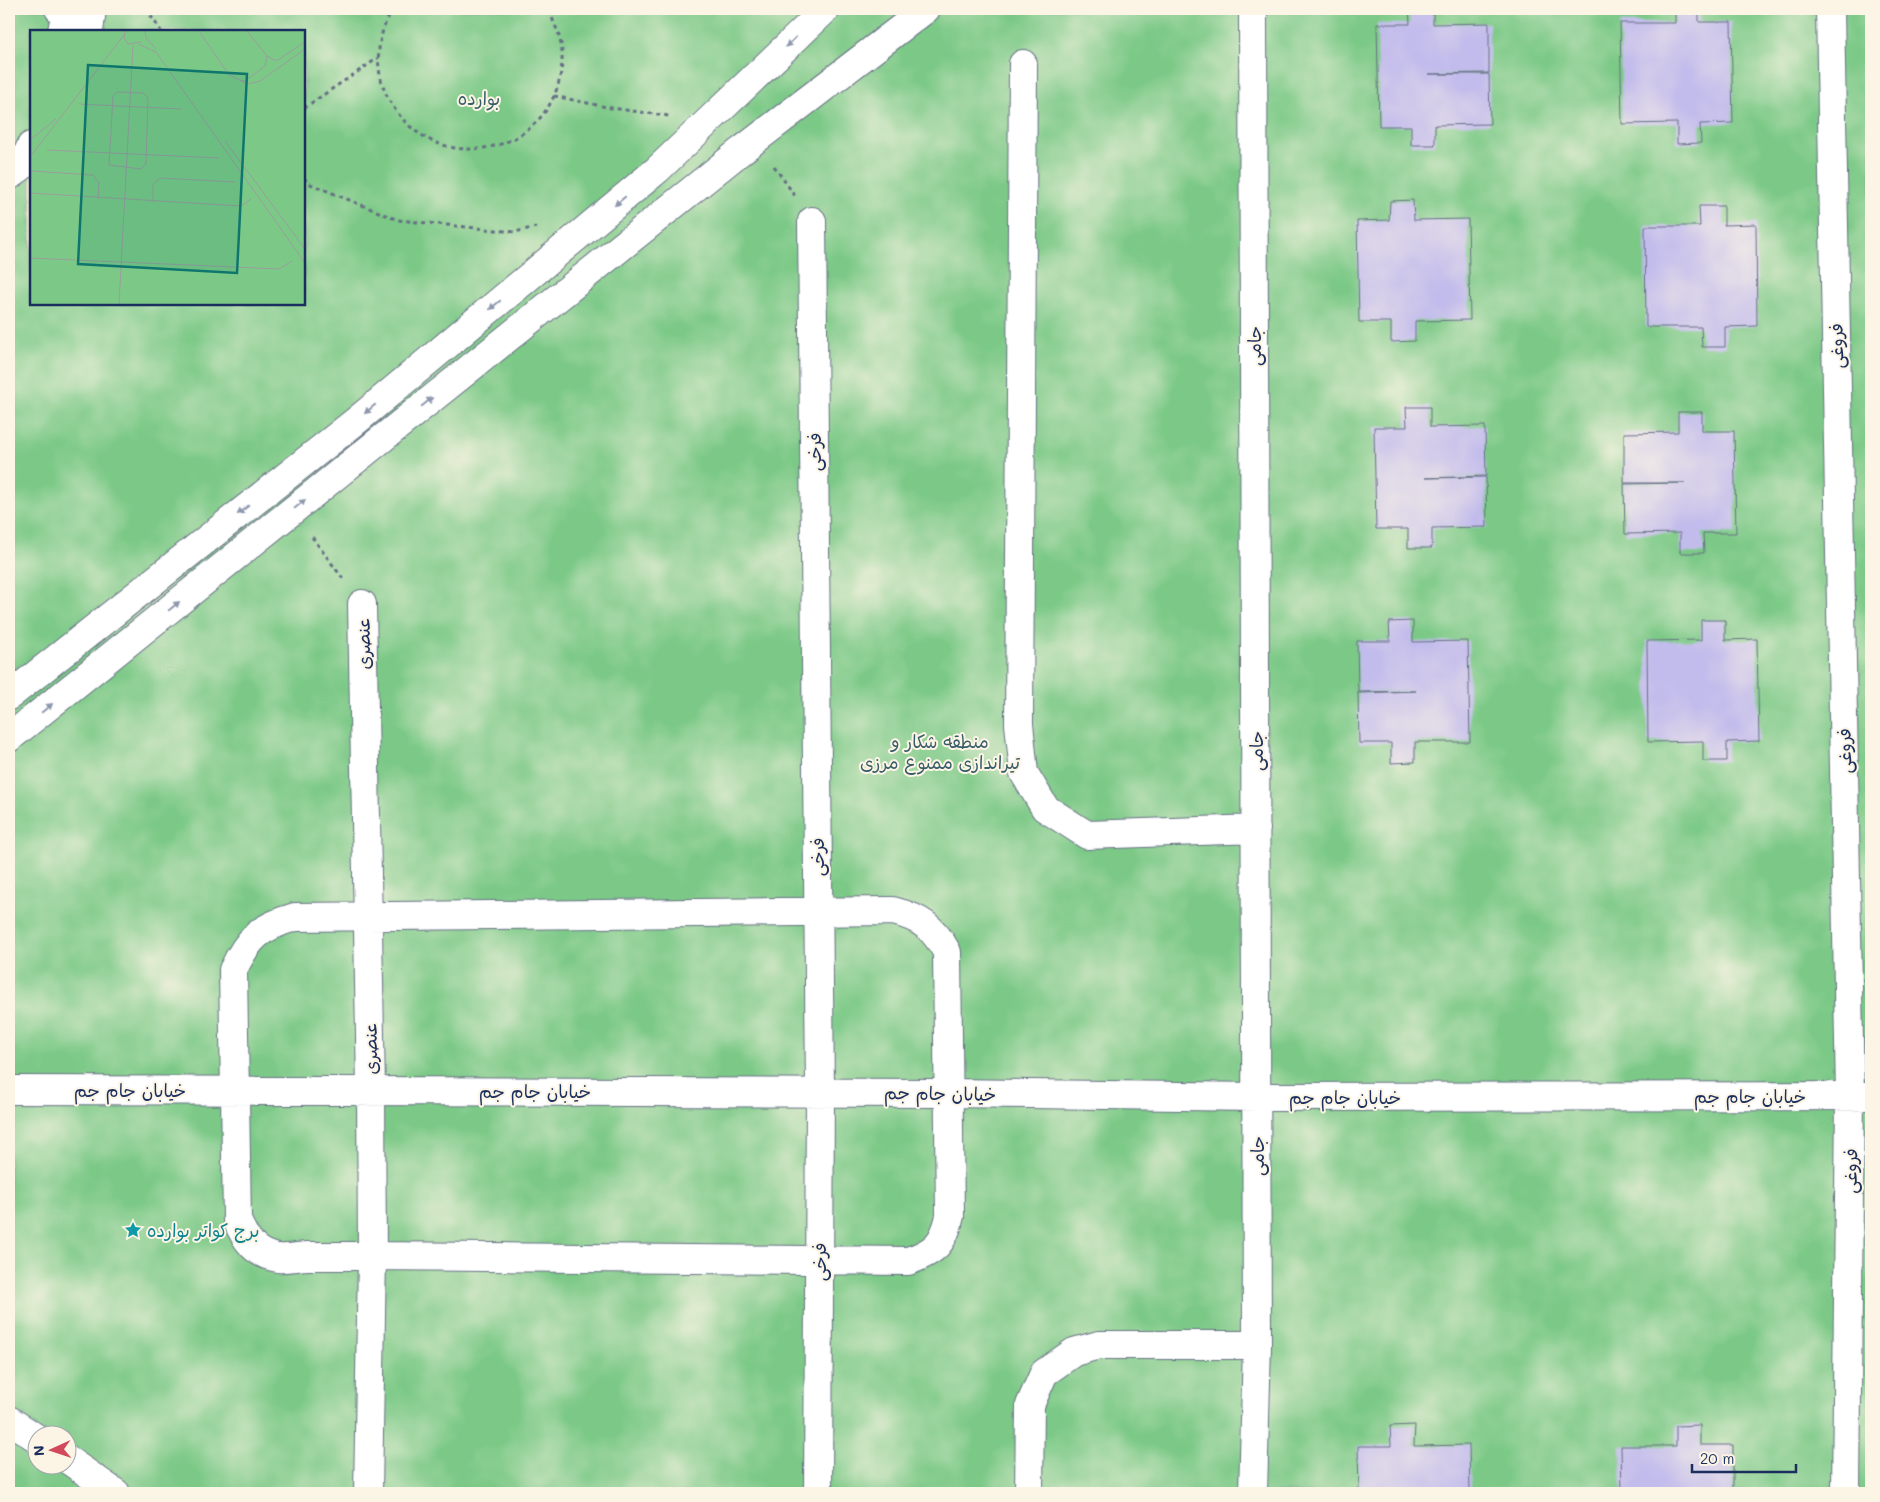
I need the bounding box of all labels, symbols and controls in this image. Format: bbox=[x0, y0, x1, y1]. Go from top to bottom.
inset map bbox=[30, 30, 305, 305]
one-way arrow bbox=[785, 36, 797, 48]
park label: بوارده bbox=[458, 86, 500, 111]
one-way arrow bbox=[614, 195, 626, 206]
one-way arrow bbox=[489, 299, 501, 310]
street label: فروغی bbox=[1824, 323, 1848, 369]
street label: جامی bbox=[1242, 326, 1266, 366]
one-way arrow bbox=[420, 397, 433, 408]
one-way arrow bbox=[364, 404, 377, 415]
street label: فرخی bbox=[802, 433, 826, 471]
one-way arrow bbox=[293, 499, 306, 510]
one-way arrow bbox=[236, 504, 249, 515]
one-way arrow bbox=[167, 600, 180, 611]
street label: عنصری bbox=[351, 618, 375, 670]
one-way arrow bbox=[40, 702, 53, 713]
street label: فروغی bbox=[1832, 728, 1856, 774]
park label: منطقه شکار و تیراندازی ممنوع مرزی bbox=[860, 729, 1021, 775]
street label: جامی bbox=[1244, 731, 1268, 771]
street label: فرخی bbox=[805, 838, 829, 876]
street label: عنصری bbox=[358, 1023, 382, 1075]
street label: خیابان جام جم bbox=[74, 1078, 186, 1105]
street label: خیابان جام جم bbox=[479, 1079, 591, 1106]
street label: خیابان جام جم bbox=[884, 1080, 996, 1109]
street label: خیابان جام جم bbox=[1694, 1084, 1806, 1111]
street label: خیابان جام جم bbox=[1289, 1085, 1401, 1112]
street label: جامی bbox=[1245, 1136, 1269, 1176]
street label: فروغی bbox=[1838, 1148, 1862, 1194]
place label: برج کواتر بوارده bbox=[147, 1218, 259, 1243]
place icon: برج کواتر بوارده bbox=[123, 1220, 143, 1240]
street label: فرخی bbox=[807, 1243, 831, 1281]
north arrow bbox=[28, 1424, 78, 1474]
scale bar bbox=[1692, 1442, 1796, 1474]
text: N bbox=[29, 1445, 48, 1457]
text: 20 m bbox=[1700, 1448, 1734, 1468]

